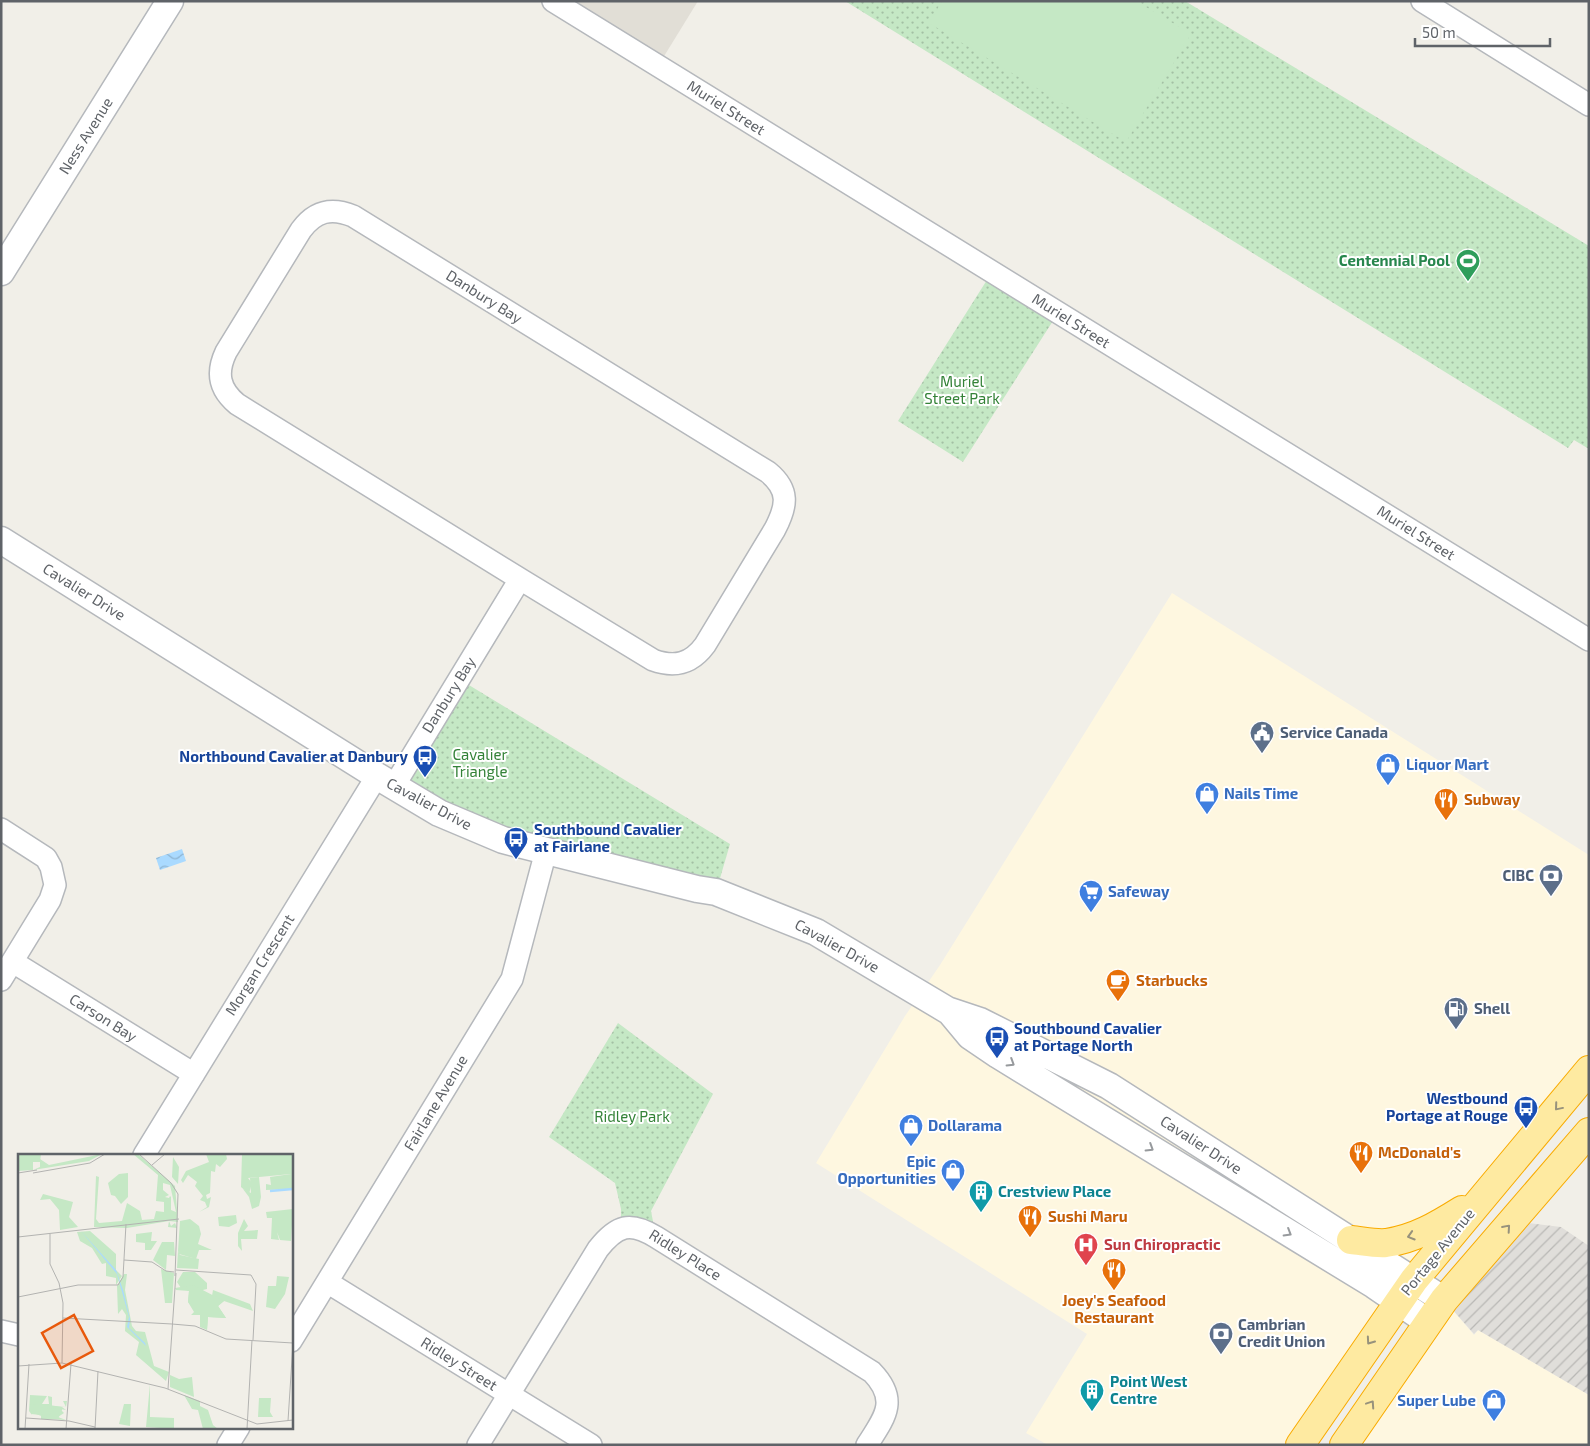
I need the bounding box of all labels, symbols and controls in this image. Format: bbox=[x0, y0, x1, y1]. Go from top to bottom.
scale bar bbox=[1415, 15, 1550, 47]
text: 50 m bbox=[1422, 23, 1456, 41]
street label: Muriel Street bbox=[684, 76, 769, 138]
street label: Ness Avenue bbox=[54, 94, 116, 177]
sports icon: Centennial Pool bbox=[1455, 248, 1481, 282]
place label: Centennial Pool bbox=[1339, 251, 1450, 269]
street label: Danbury Bay bbox=[443, 266, 526, 327]
street label: Muriel Street bbox=[1029, 289, 1114, 351]
park label: Muriel Street Park bbox=[924, 372, 1000, 407]
street label: Muriel Street bbox=[1374, 501, 1459, 563]
street label: Cavalier Drive bbox=[40, 559, 129, 624]
street label: Danbury Bay bbox=[418, 653, 479, 736]
public building icon: Service Canada bbox=[1249, 720, 1275, 754]
place label: Service Canada bbox=[1280, 723, 1388, 741]
bus stop icon: Northbound Cavalier at Danbury bbox=[412, 744, 438, 778]
park label: Cavalier Triangle bbox=[452, 745, 508, 780]
place label: Northbound Cavalier at Danbury bbox=[179, 747, 408, 766]
shop icon: Liquor Mart bbox=[1375, 752, 1401, 786]
place label: Liquor Mart bbox=[1406, 755, 1489, 773]
street label: Cavalier Drive bbox=[384, 773, 475, 833]
shop icon: Nails Time bbox=[1194, 781, 1220, 815]
place label: Nails Time bbox=[1224, 784, 1298, 802]
restaurant icon: Subway bbox=[1433, 787, 1459, 821]
place label: Subway bbox=[1464, 790, 1521, 809]
place label: Southbound Cavalier at Fairlane bbox=[534, 820, 682, 855]
bus stop icon: Southbound Cavalier at Fairlane bbox=[503, 826, 529, 860]
bank icon: CIBC bbox=[1538, 863, 1564, 897]
place label: CIBC bbox=[1502, 866, 1534, 884]
supermarket icon: Safeway bbox=[1078, 879, 1104, 913]
place label: Safeway bbox=[1108, 882, 1170, 901]
street label: Morgan Crescent bbox=[221, 910, 298, 1018]
street label: Cavalier Drive bbox=[792, 915, 883, 976]
cafe icon: Starbucks bbox=[1105, 968, 1131, 1002]
place label: Starbucks bbox=[1136, 971, 1208, 989]
street label: Carson Bay bbox=[66, 989, 141, 1045]
fuel station icon: Shell bbox=[1443, 996, 1469, 1030]
place label: Shell bbox=[1474, 999, 1510, 1017]
place label: Southbound Cavalier at Portage North bbox=[1014, 1019, 1162, 1054]
bus stop icon: Southbound Cavalier at Portage North bbox=[984, 1025, 1010, 1059]
street label: Fairlane Avenue bbox=[400, 1051, 471, 1154]
one-way arrow bbox=[1006, 1057, 1015, 1066]
place label: Westbound Portage at Rouge bbox=[1386, 1089, 1508, 1124]
bus stop icon: Westbound Portage at Rouge bbox=[1513, 1095, 1539, 1129]
one-way arrow bbox=[1554, 1102, 1563, 1111]
park label: Ridley Park bbox=[594, 1107, 670, 1125]
street label: Cavalier Drive bbox=[1157, 1111, 1246, 1177]
shop icon: Dollarama bbox=[898, 1113, 924, 1147]
place label: Dollarama bbox=[928, 1116, 1002, 1134]
restaurant icon: McDonald's bbox=[1348, 1140, 1374, 1174]
one-way arrow bbox=[1144, 1142, 1153, 1152]
place label: McDonald's bbox=[1378, 1143, 1461, 1161]
place label: Epic Opportunities bbox=[838, 1152, 936, 1187]
inset map bbox=[18, 1154, 292, 1428]
shop icon: Epic Opportunities bbox=[940, 1158, 966, 1192]
building icon: Crestview Place bbox=[968, 1179, 994, 1213]
place label: Crestview Place bbox=[998, 1182, 1111, 1200]
restaurant icon: Sushi Maru bbox=[1017, 1204, 1043, 1238]
street label: Portage Avenue bbox=[1397, 1204, 1478, 1299]
place label: Sushi Maru bbox=[1048, 1207, 1128, 1225]
one-way arrow bbox=[1501, 1224, 1510, 1233]
street label: Ridley Place bbox=[646, 1225, 725, 1283]
one-way arrow bbox=[1283, 1227, 1292, 1237]
one-way arrow bbox=[1408, 1231, 1416, 1241]
hospital icon: Sun Chiropractic bbox=[1073, 1232, 1099, 1266]
place label: Sun Chiropractic bbox=[1104, 1235, 1221, 1253]
restaurant icon: Joey's Seafood Restaurant bbox=[1101, 1257, 1127, 1291]
place label: Joey's Seafood Restaurant bbox=[1062, 1291, 1166, 1326]
place label: Cambrian Credit Union bbox=[1238, 1315, 1325, 1350]
bank icon: Cambrian Credit Union bbox=[1208, 1321, 1234, 1355]
street label: Ridley Street bbox=[418, 1333, 501, 1394]
one-way arrow bbox=[1367, 1335, 1376, 1345]
place label: Point West Centre bbox=[1110, 1372, 1188, 1407]
building icon: Point West Centre bbox=[1079, 1378, 1105, 1412]
shop icon: Super Lube bbox=[1481, 1388, 1507, 1422]
place label: Super Lube bbox=[1397, 1391, 1476, 1409]
one-way arrow bbox=[1365, 1401, 1374, 1410]

